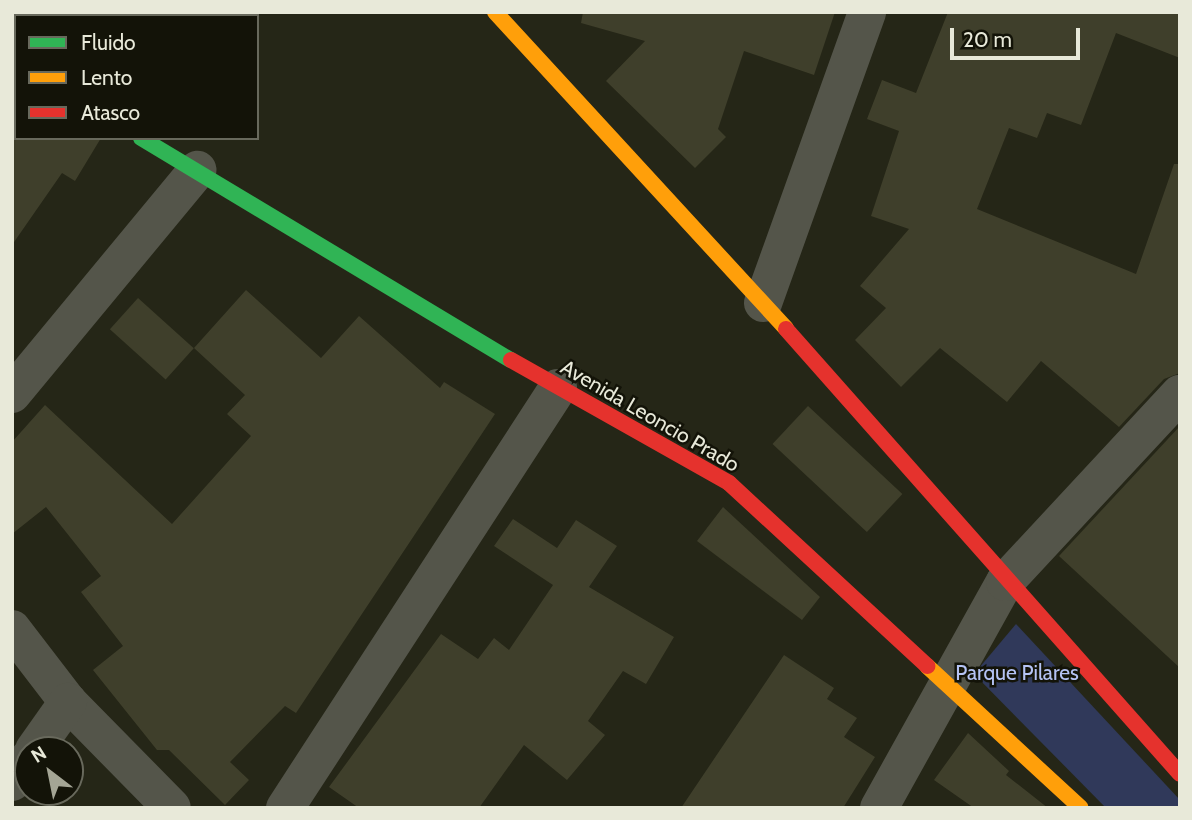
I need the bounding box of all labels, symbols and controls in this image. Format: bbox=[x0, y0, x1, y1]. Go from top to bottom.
legend bbox=[14, 14, 259, 140]
scale bar bbox=[954, 14, 1084, 58]
text: 20 m bbox=[963, 27, 1012, 52]
text: Fluido bbox=[81, 30, 136, 55]
text: Lento bbox=[81, 65, 132, 90]
text: Atasco bbox=[81, 100, 140, 125]
street label: Avenida Leoncio Prado bbox=[556, 355, 744, 477]
park label: Parque Pilares bbox=[955, 660, 1079, 686]
north arrow bbox=[14, 736, 84, 806]
text: N bbox=[27, 741, 50, 768]

